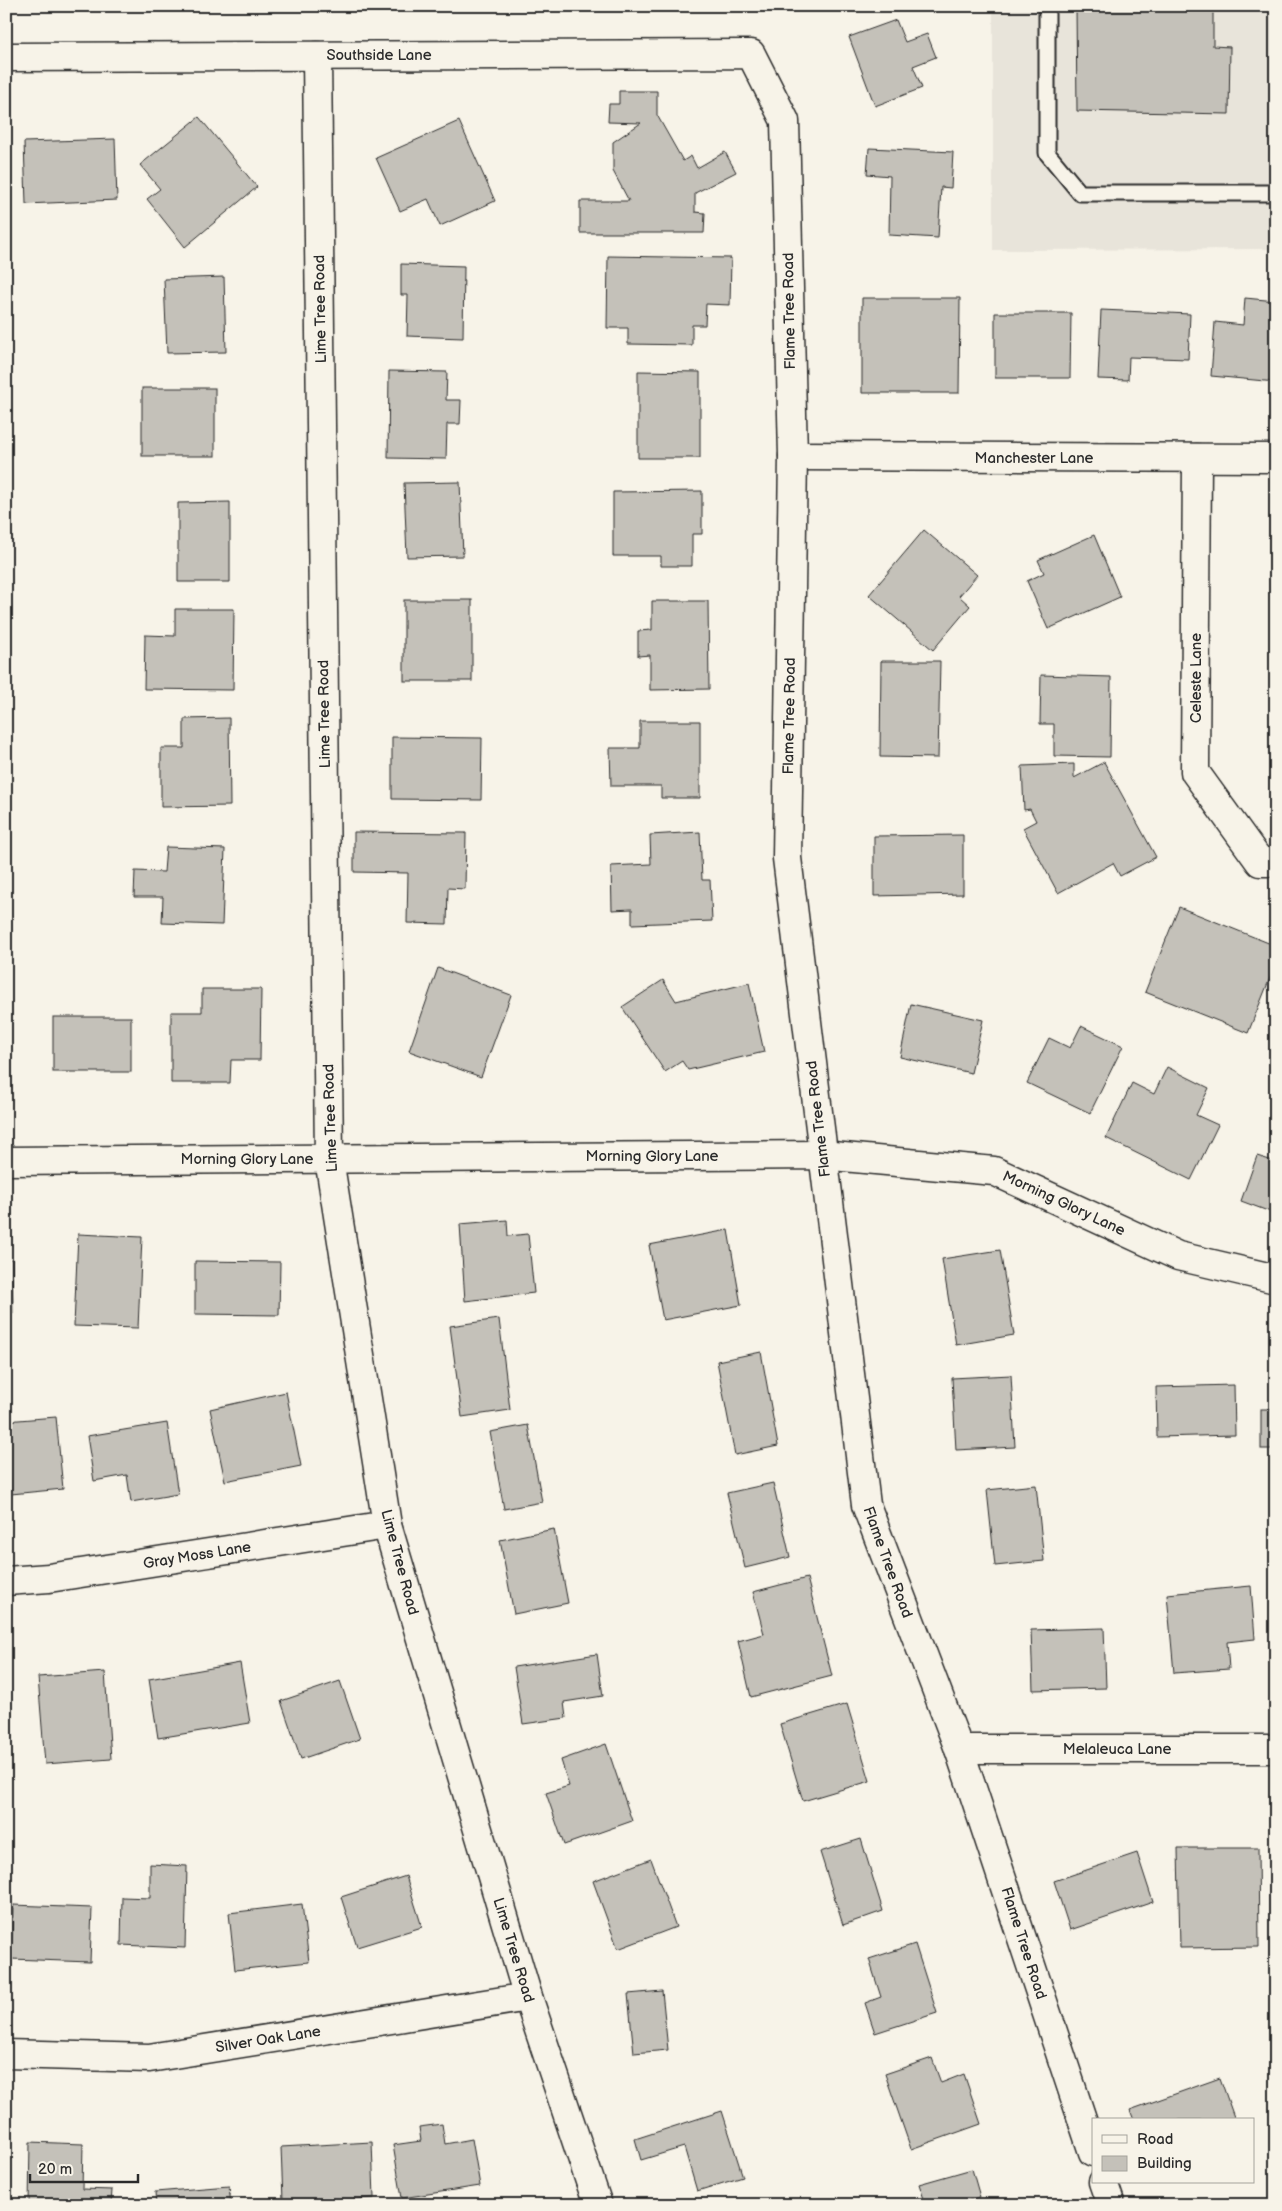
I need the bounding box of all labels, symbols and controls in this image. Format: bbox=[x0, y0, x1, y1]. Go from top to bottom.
street label: Southside Lane bbox=[326, 46, 432, 65]
street label: Flame Tree Road bbox=[779, 252, 800, 370]
street label: Lime Tree Road bbox=[310, 255, 331, 363]
street label: Manchester Lane bbox=[974, 449, 1094, 468]
street label: Celeste Lane bbox=[1187, 633, 1206, 723]
street label: Flame Tree Road bbox=[779, 657, 800, 775]
street label: Lime Tree Road bbox=[314, 660, 335, 768]
street label: Flame Tree Road bbox=[802, 1060, 835, 1178]
street label: Lime Tree Road bbox=[319, 1063, 342, 1173]
street label: Morning Glory Lane bbox=[585, 1147, 719, 1166]
street label: Morning Glory Lane bbox=[180, 1150, 314, 1169]
street label: Morning Glory Lane bbox=[999, 1167, 1128, 1240]
street label: Flame Tree Road bbox=[859, 1504, 916, 1620]
street label: Lime Tree Road bbox=[376, 1507, 423, 1617]
street label: Gray Moss Lane bbox=[142, 1538, 253, 1573]
street label: Melaleuca Lane bbox=[1063, 1740, 1171, 1759]
street label: Flame Tree Road bbox=[996, 1885, 1051, 2002]
street label: Lime Tree Road bbox=[489, 1895, 538, 2005]
street label: Silver Oak Lane bbox=[214, 2022, 322, 2057]
legend bbox=[1092, 2118, 1254, 2184]
text: Road bbox=[1137, 2130, 1173, 2149]
scale bar bbox=[30, 2151, 138, 2183]
text: Building bbox=[1137, 2154, 1192, 2173]
text: 20 m bbox=[38, 2160, 72, 2179]

